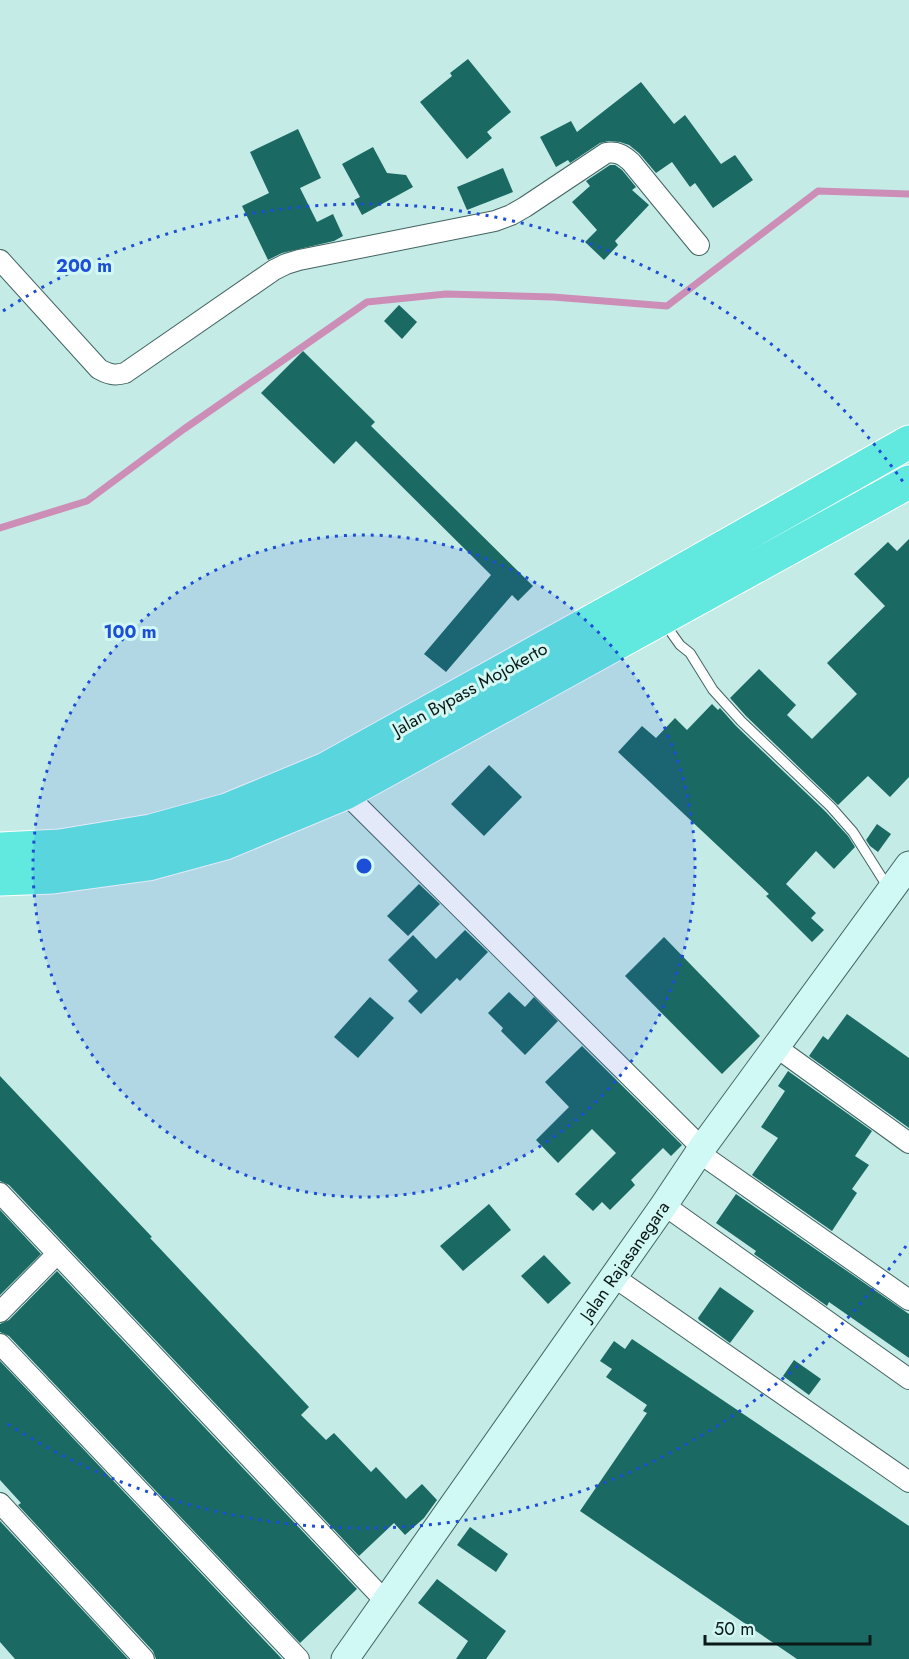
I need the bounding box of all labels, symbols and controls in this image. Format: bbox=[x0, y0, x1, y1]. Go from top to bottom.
text: 200 m bbox=[56, 253, 112, 279]
text: 100 m bbox=[103, 619, 157, 645]
street label: Jalan Bypass Mojokerto bbox=[386, 636, 552, 743]
centre of rings bbox=[354, 856, 374, 876]
street label: Jalan Rajasanegara bbox=[573, 1196, 676, 1328]
scale bar bbox=[705, 1608, 870, 1646]
text: 50 m bbox=[714, 1616, 754, 1642]

